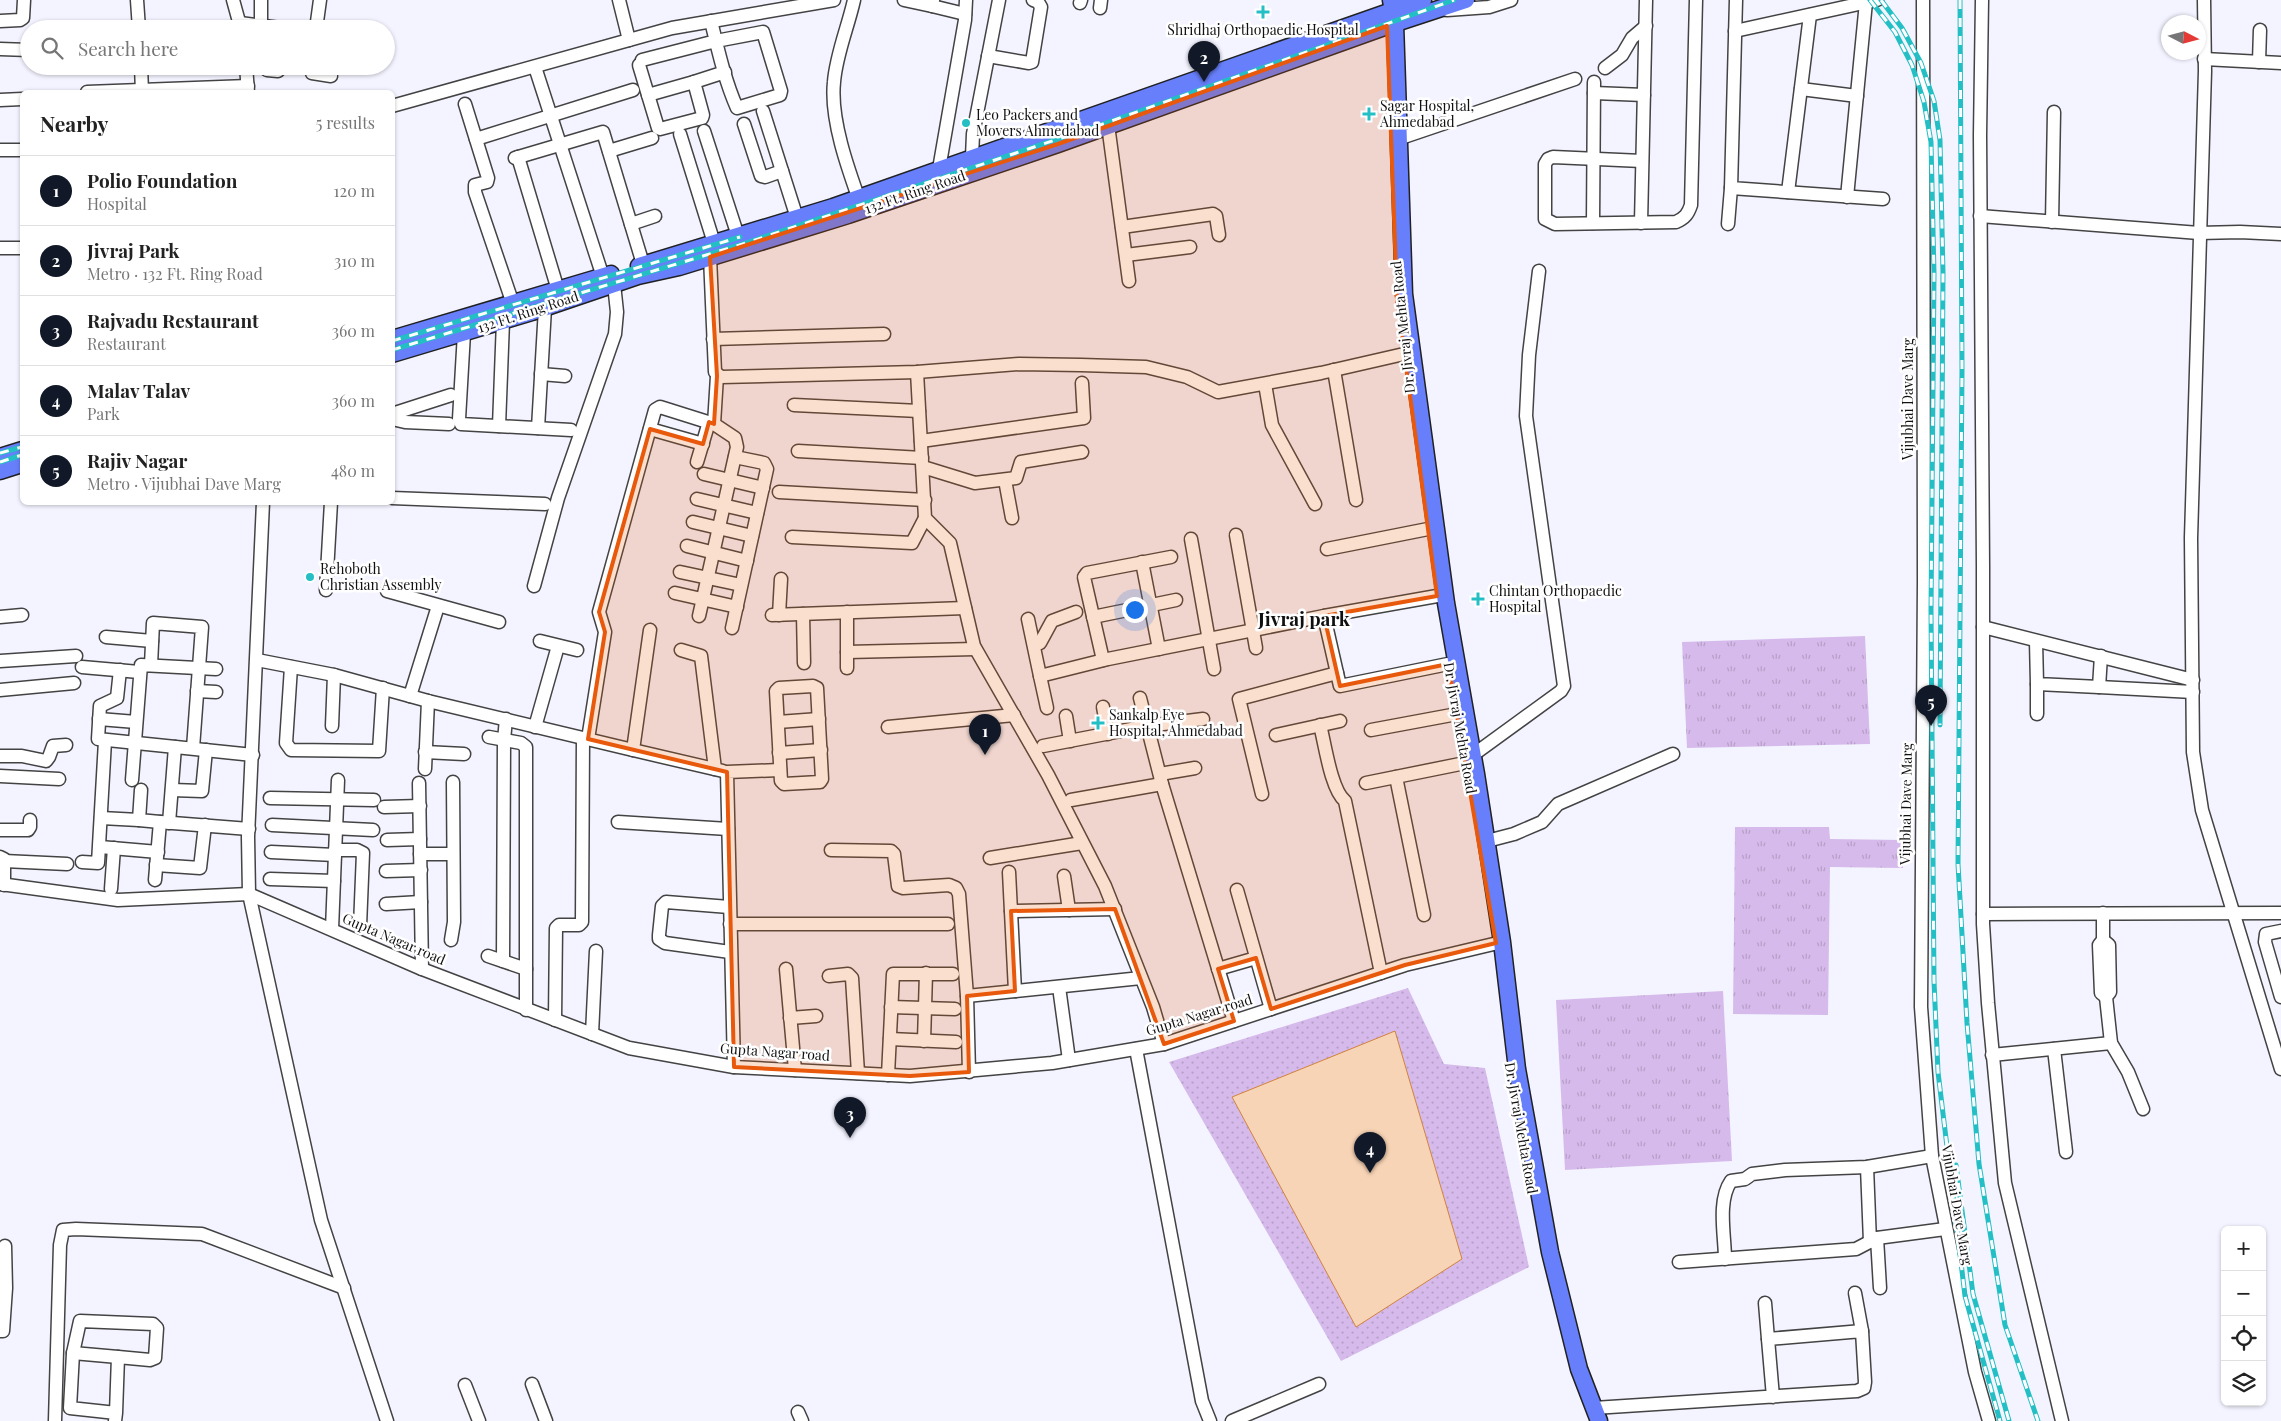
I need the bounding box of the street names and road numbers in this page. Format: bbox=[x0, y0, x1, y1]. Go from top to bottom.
street label: 132 Ft. Ring Road bbox=[862, 165, 968, 218]
street label: Dr. Jivraj Mehta Road bbox=[1386, 260, 1419, 394]
street label: 132 Ft. Ring Road bbox=[475, 286, 581, 337]
street label: Vijubhai Dave Marg bbox=[1898, 337, 1917, 461]
street label: Dr. Jivraj Mehta Road bbox=[1440, 661, 1481, 795]
street label: Vijubhai Dave Marg bbox=[1895, 742, 1916, 866]
street label: Gupta Nagar road bbox=[340, 908, 449, 969]
street label: Gupta Nagar road bbox=[1143, 989, 1254, 1040]
street label: Gupta Nagar road bbox=[719, 1038, 831, 1065]
street label: Dr. Jivraj Mehta Road bbox=[1501, 1061, 1542, 1195]
street label: Vijubhai Dave Marg bbox=[1937, 1142, 1978, 1267]

